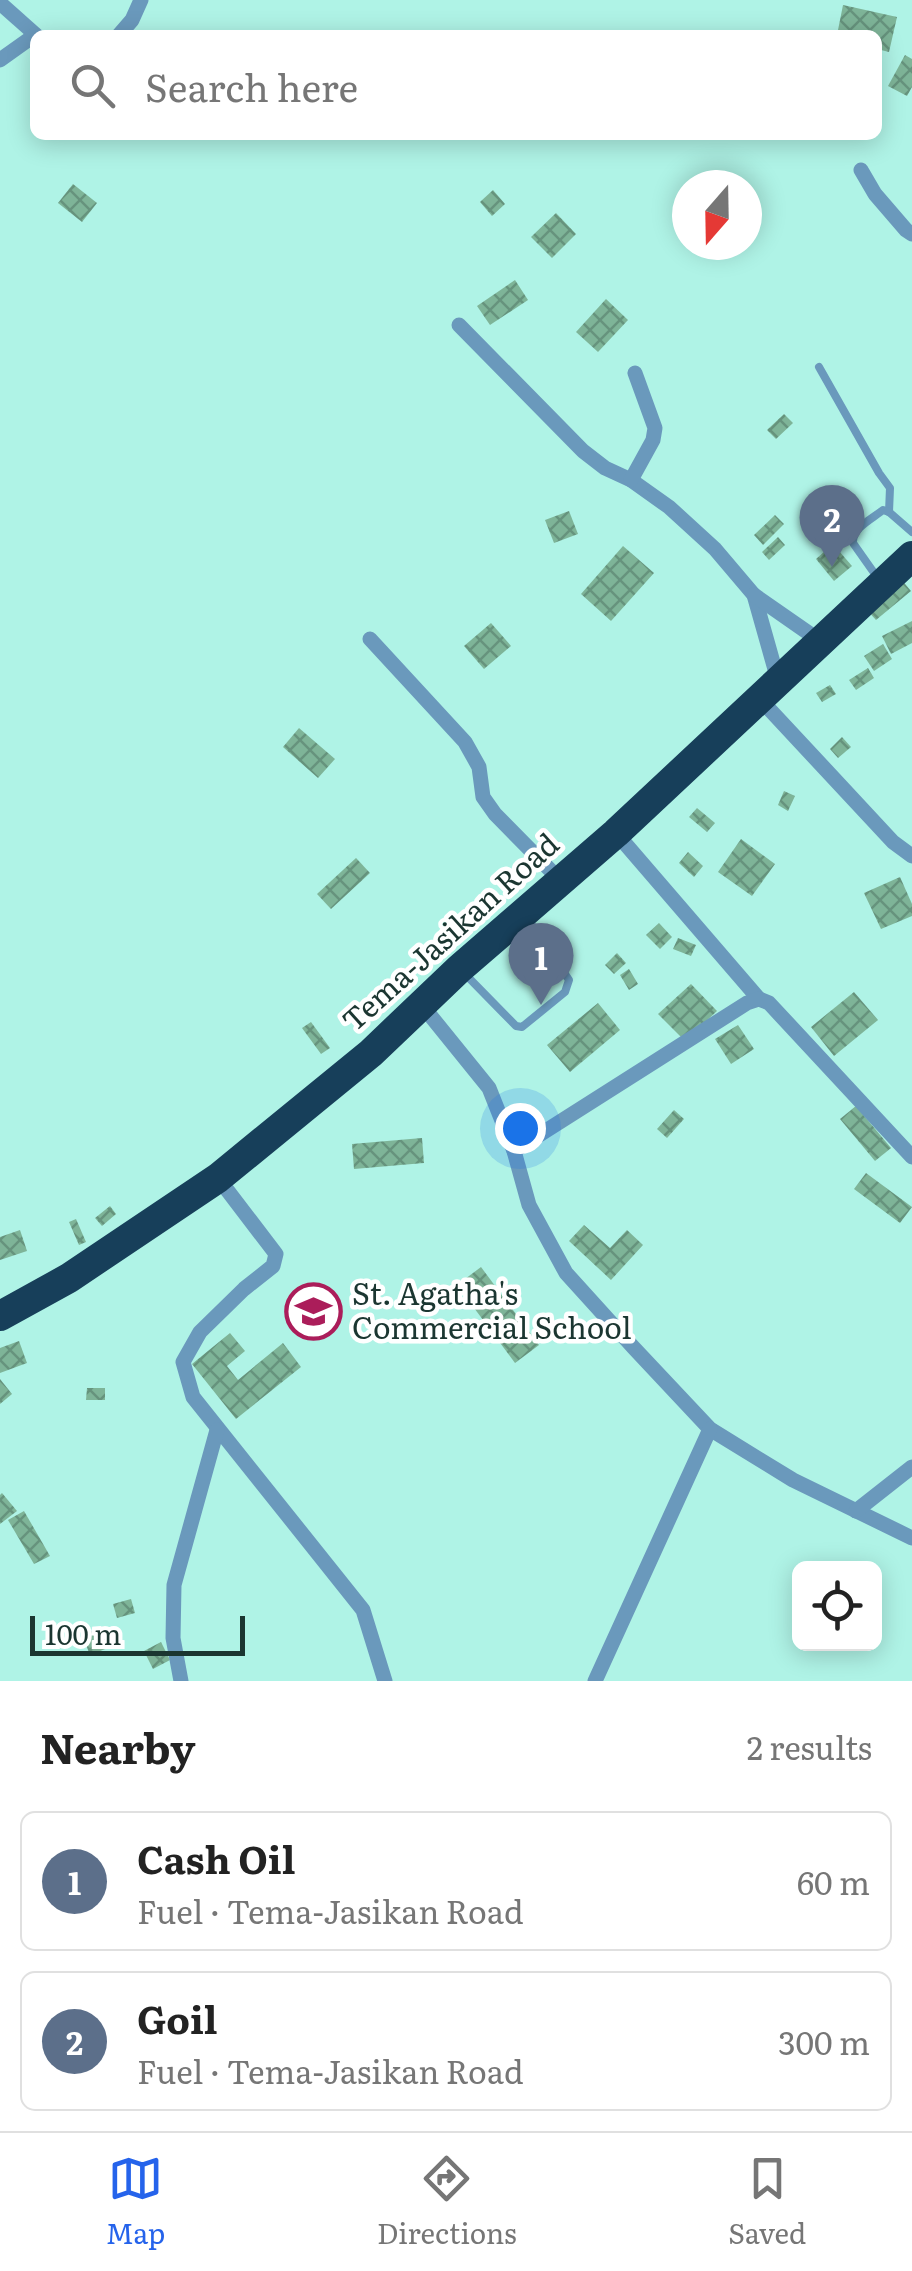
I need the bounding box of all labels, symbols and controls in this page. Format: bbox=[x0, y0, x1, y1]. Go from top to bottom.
search box bbox=[30, 30, 882, 140]
text: Search here bbox=[145, 57, 358, 114]
icon: search bbox=[65, 58, 120, 113]
north arrow bbox=[672, 170, 762, 260]
pin: 2 bbox=[800, 484, 864, 567]
street label: Tema-Jasikan Road bbox=[331, 821, 567, 1040]
pin: 1 bbox=[508, 922, 574, 1005]
your location bbox=[495, 1103, 546, 1154]
place label: St. Agatha's Commercial School bbox=[352, 1270, 631, 1348]
school or university icon: St. Agatha's Commercial School bbox=[283, 1282, 343, 1342]
map controls bbox=[792, 1561, 882, 1651]
button: locate bbox=[792, 1561, 882, 1651]
scale bar bbox=[30, 1611, 245, 1656]
text: 100 m bbox=[45, 1612, 122, 1654]
text: Nearby bbox=[40, 1715, 196, 1777]
text: 2 results bbox=[747, 1722, 872, 1770]
text: Cash Oil bbox=[137, 1829, 296, 1886]
text: 1 bbox=[68, 1857, 81, 1905]
text: 60 m bbox=[797, 1857, 870, 1905]
text: Fuel · Tema-Jasikan Road bbox=[137, 1886, 524, 1934]
text: Goil bbox=[137, 1989, 218, 2046]
text: 2 bbox=[66, 2017, 83, 2065]
text: 300 m bbox=[778, 2017, 870, 2065]
text: Fuel · Tema-Jasikan Road bbox=[137, 2046, 524, 2094]
tab: Map bbox=[106, 2151, 165, 2253]
tab: Directions bbox=[377, 2151, 517, 2253]
tab: Saved bbox=[728, 2151, 806, 2253]

